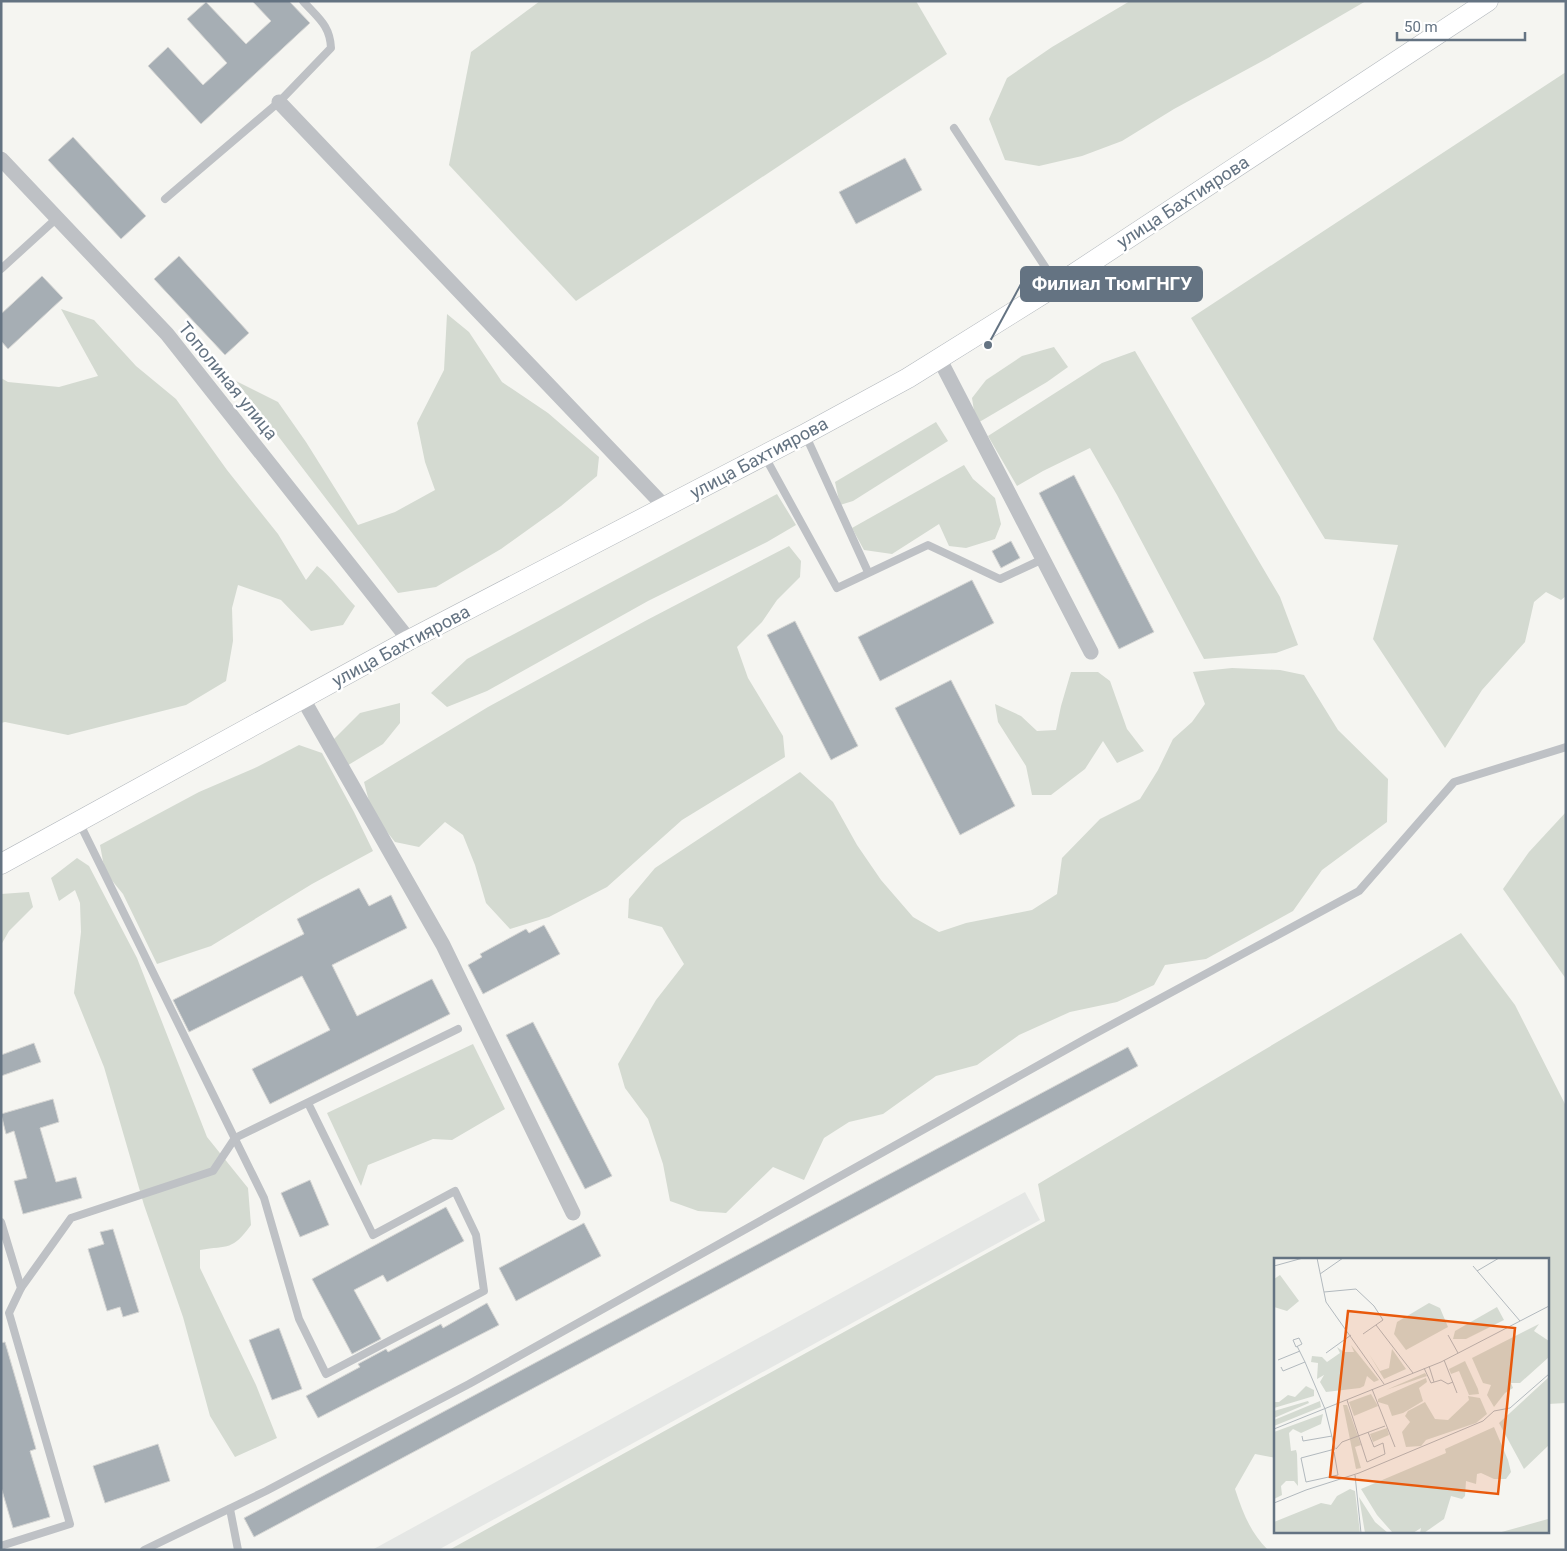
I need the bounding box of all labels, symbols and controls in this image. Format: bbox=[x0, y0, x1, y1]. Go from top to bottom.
scale bar bbox=[1397, 10, 1524, 42]
text: 50 m bbox=[1404, 18, 1438, 36]
street label: улица Бахтиярова bbox=[1113, 151, 1253, 252]
callout: Филиал ТюмГНГУ bbox=[1021, 267, 1202, 301]
text: Филиал ТюмГНГУ bbox=[1032, 272, 1192, 295]
street label: Тополиная улица bbox=[174, 318, 282, 444]
street label: улица Бахтиярова bbox=[686, 412, 831, 503]
street label: улица Бахтиярова bbox=[328, 600, 473, 691]
inset map bbox=[1274, 1258, 1550, 1534]

